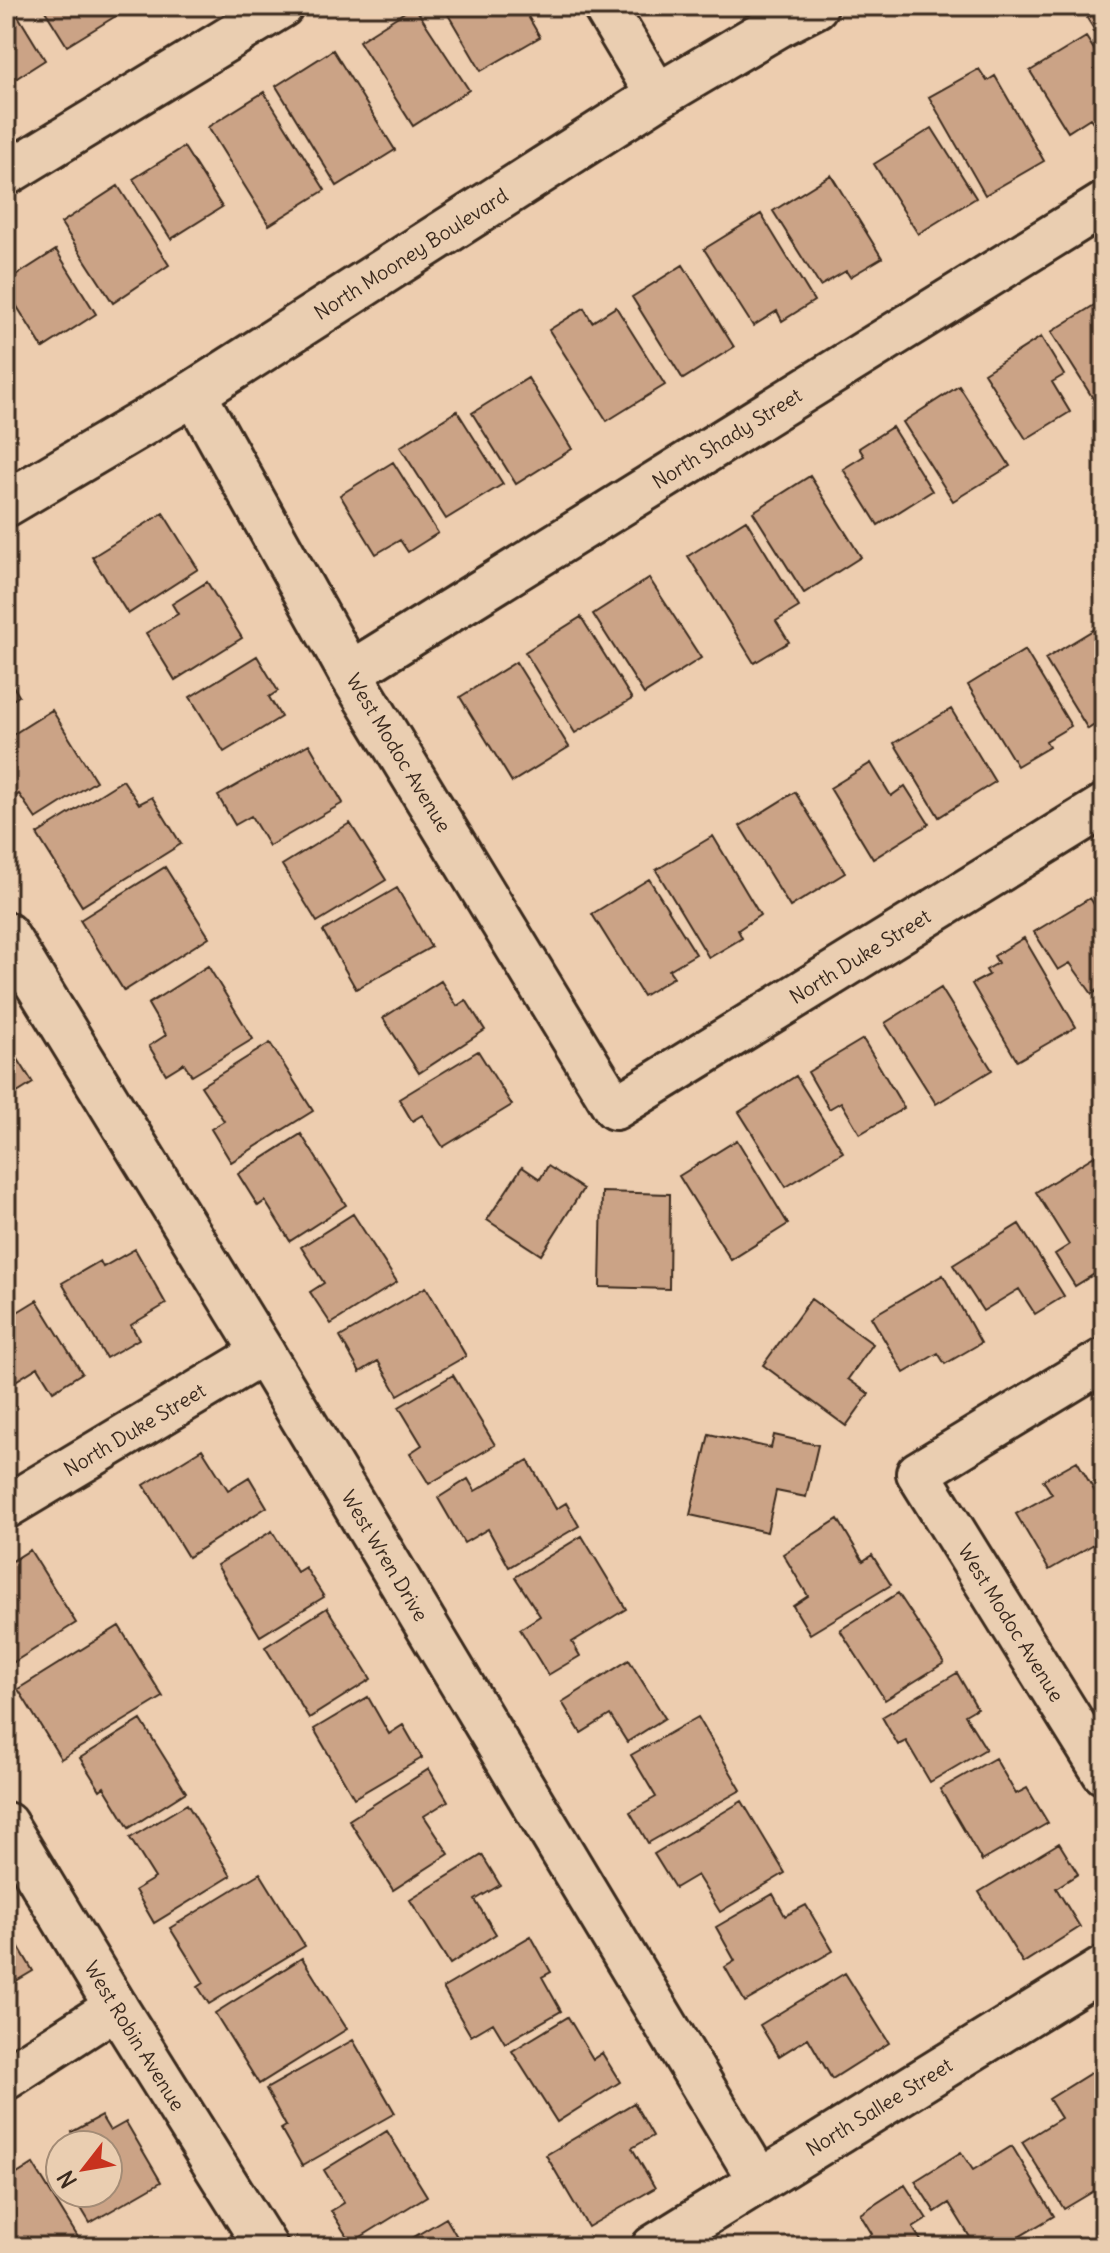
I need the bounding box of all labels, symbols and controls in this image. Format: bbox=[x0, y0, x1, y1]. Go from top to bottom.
street label: North Mooney Boulevard bbox=[309, 182, 513, 325]
street label: North Shady Street bbox=[647, 382, 806, 494]
street label: West Modoc Avenue bbox=[341, 669, 457, 836]
street label: North Duke Street bbox=[785, 903, 935, 1009]
street label: North Duke Street bbox=[59, 1377, 210, 1482]
street label: West Wren Drive bbox=[336, 1485, 434, 1626]
street label: West Modoc Avenue bbox=[953, 1539, 1070, 1706]
street label: West Robin Avenue bbox=[79, 1956, 191, 2115]
street label: North Sallee Street bbox=[801, 2052, 957, 2161]
north arrow bbox=[44, 2129, 124, 2209]
text: N bbox=[51, 2166, 83, 2193]

